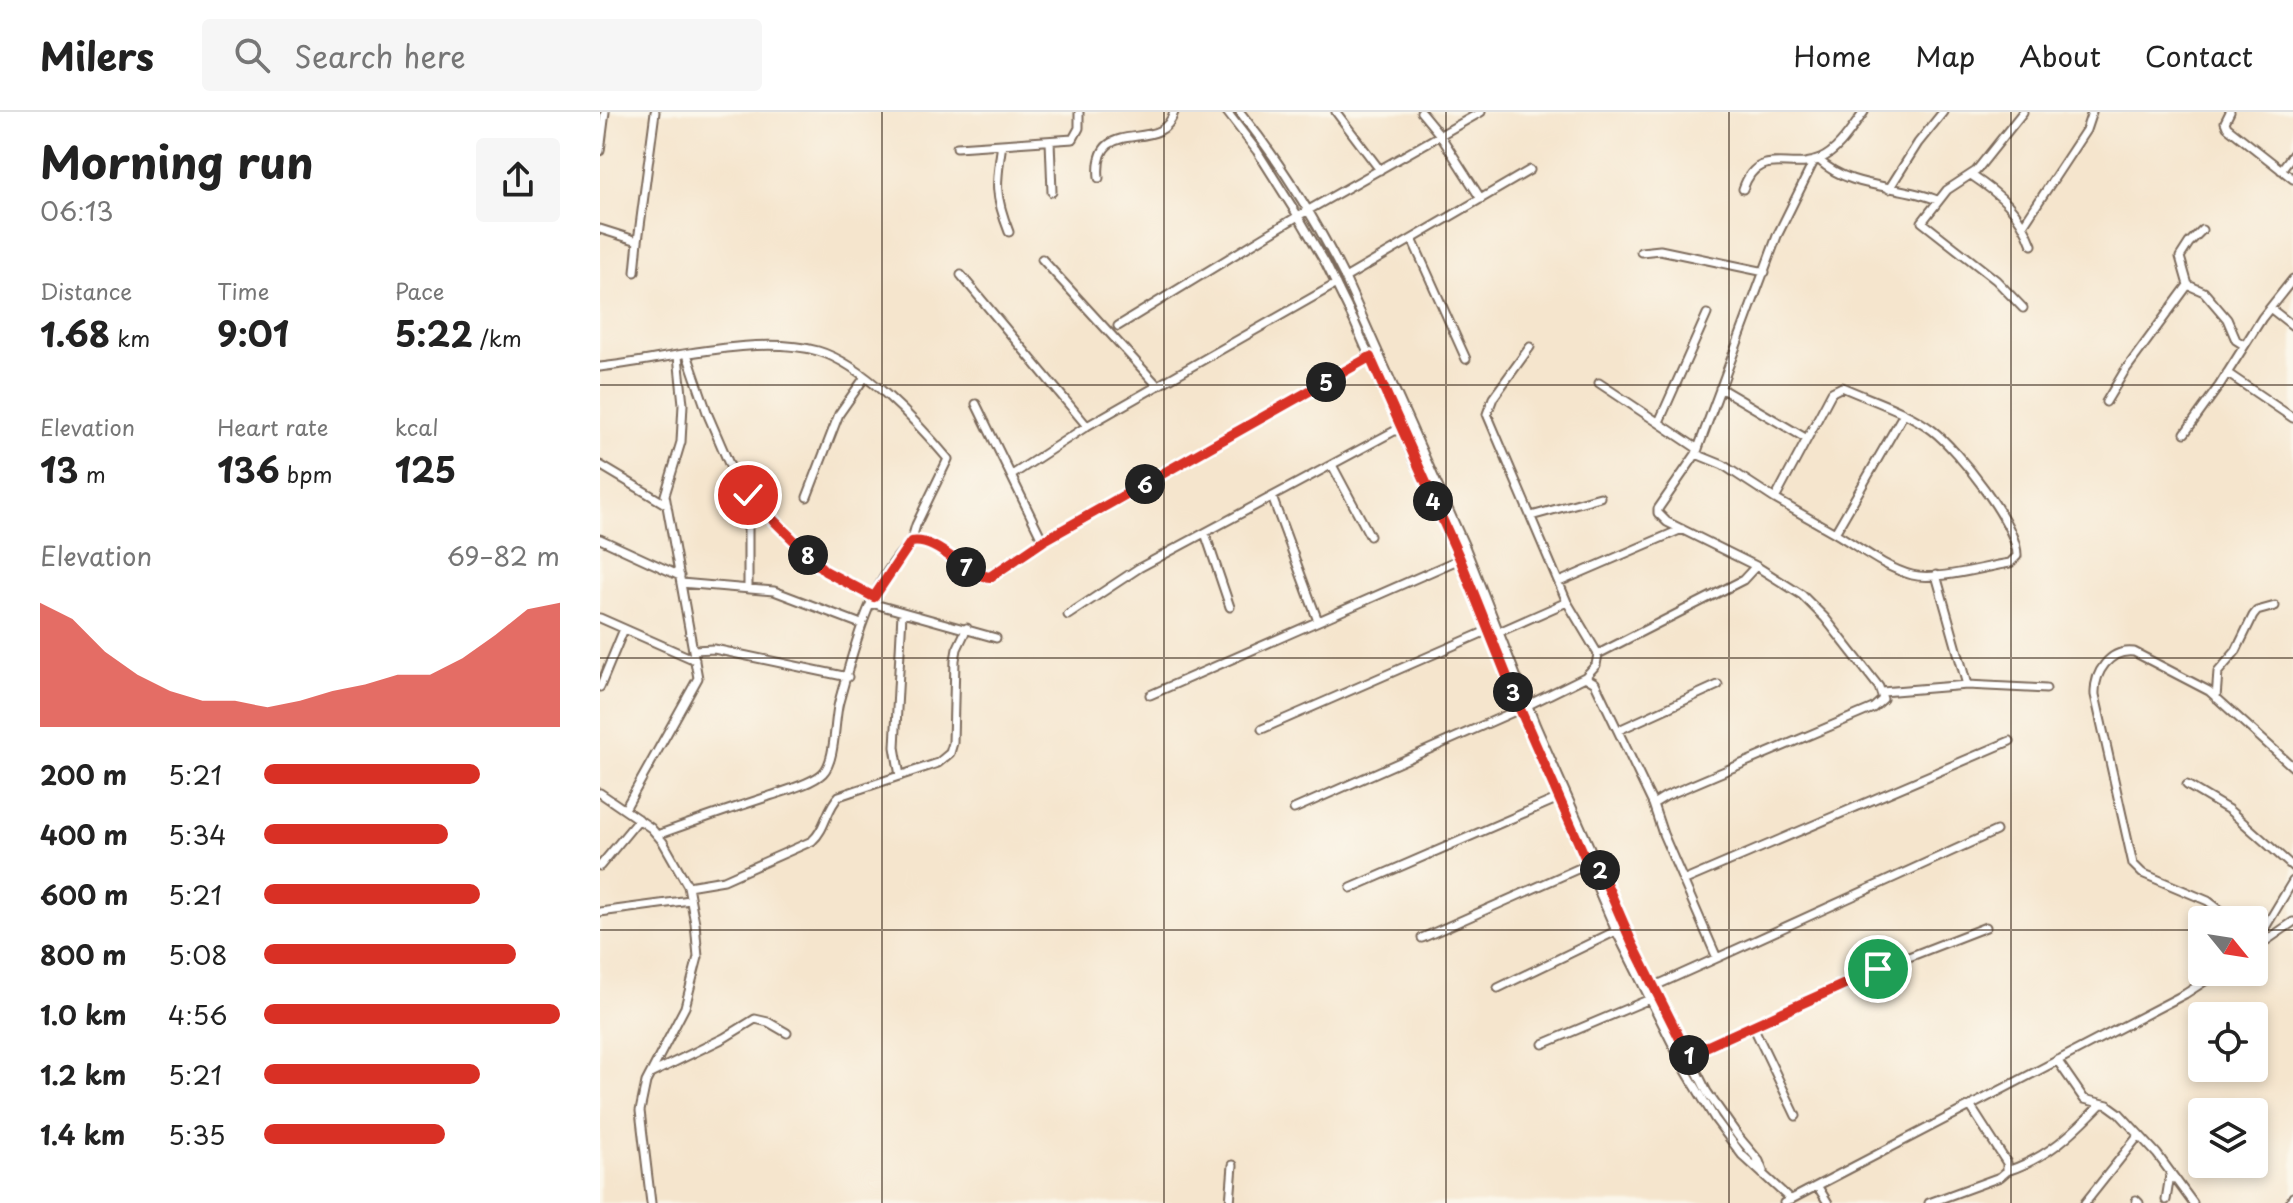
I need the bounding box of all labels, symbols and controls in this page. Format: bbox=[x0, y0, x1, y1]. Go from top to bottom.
search box bbox=[202, 19, 762, 91]
text: Milers bbox=[40, 27, 154, 84]
icon: search bbox=[230, 33, 274, 77]
text: Search here bbox=[294, 33, 466, 78]
text: Home bbox=[1793, 34, 1871, 77]
text: Map bbox=[1915, 34, 1975, 77]
text: About bbox=[2019, 34, 2101, 77]
text: Contact bbox=[2145, 34, 2253, 77]
text: Morning run bbox=[40, 128, 314, 194]
button: share bbox=[476, 138, 560, 222]
text: 06:13 bbox=[40, 191, 114, 230]
text: Distance bbox=[40, 274, 132, 307]
text: Time bbox=[217, 274, 269, 307]
text: Pace bbox=[395, 274, 444, 307]
text: 1.68 bbox=[40, 307, 110, 359]
text: 9:01 bbox=[217, 307, 289, 359]
text: 5:22 bbox=[395, 307, 473, 359]
text: km bbox=[110, 321, 150, 354]
text: /km bbox=[473, 321, 522, 354]
pin: 5 bbox=[1306, 362, 1346, 402]
text: 5 bbox=[1319, 365, 1333, 398]
text: Elevation bbox=[40, 410, 135, 443]
text: Heart rate bbox=[217, 410, 328, 443]
text: kcal bbox=[395, 410, 439, 443]
text: 13 bbox=[40, 443, 79, 495]
text: 136 bbox=[217, 443, 280, 495]
text: 125 bbox=[395, 443, 456, 495]
text: m bbox=[79, 457, 106, 490]
text: bpm bbox=[280, 457, 333, 490]
pin bbox=[714, 461, 782, 529]
pin: 6 bbox=[1125, 464, 1165, 504]
text: 6 bbox=[1137, 467, 1153, 500]
icon: check bbox=[726, 473, 770, 517]
pin: 4 bbox=[1413, 481, 1453, 521]
text: 4 bbox=[1426, 484, 1440, 517]
pin: 8 bbox=[788, 535, 828, 575]
text: Elevation bbox=[40, 536, 152, 575]
text: 69–82 m bbox=[447, 536, 560, 575]
text: 8 bbox=[801, 538, 815, 571]
pin: 7 bbox=[946, 547, 986, 587]
text: 7 bbox=[960, 550, 972, 583]
pin: 3 bbox=[1493, 672, 1533, 712]
text: 3 bbox=[1506, 675, 1520, 708]
text: 200 m bbox=[40, 755, 127, 794]
text: 5:21 bbox=[168, 755, 222, 794]
text: 400 m bbox=[40, 815, 128, 854]
text: 5:34 bbox=[168, 815, 227, 854]
pin: 2 bbox=[1580, 850, 1620, 890]
text: 2 bbox=[1592, 853, 1608, 886]
text: 600 m bbox=[40, 875, 128, 914]
text: 5:21 bbox=[168, 875, 222, 914]
north arrow bbox=[2188, 906, 2268, 986]
map controls bbox=[2188, 906, 2268, 1178]
text: 800 m bbox=[40, 935, 127, 974]
text: 5:08 bbox=[168, 935, 227, 974]
pin bbox=[1844, 935, 1912, 1003]
icon: arrive bbox=[1856, 947, 1900, 991]
text: 1.0 km bbox=[40, 995, 127, 1034]
text: 4:56 bbox=[168, 995, 227, 1034]
button: locate bbox=[2188, 1002, 2268, 1082]
pin: 1 bbox=[1669, 1035, 1709, 1075]
text: 1 bbox=[1684, 1038, 1694, 1071]
text: 1.2 km bbox=[40, 1055, 126, 1094]
text: 5:21 bbox=[168, 1055, 222, 1094]
button: layers bbox=[2188, 1098, 2268, 1178]
text: 1.4 km bbox=[40, 1115, 125, 1154]
text: 5:35 bbox=[168, 1115, 225, 1154]

